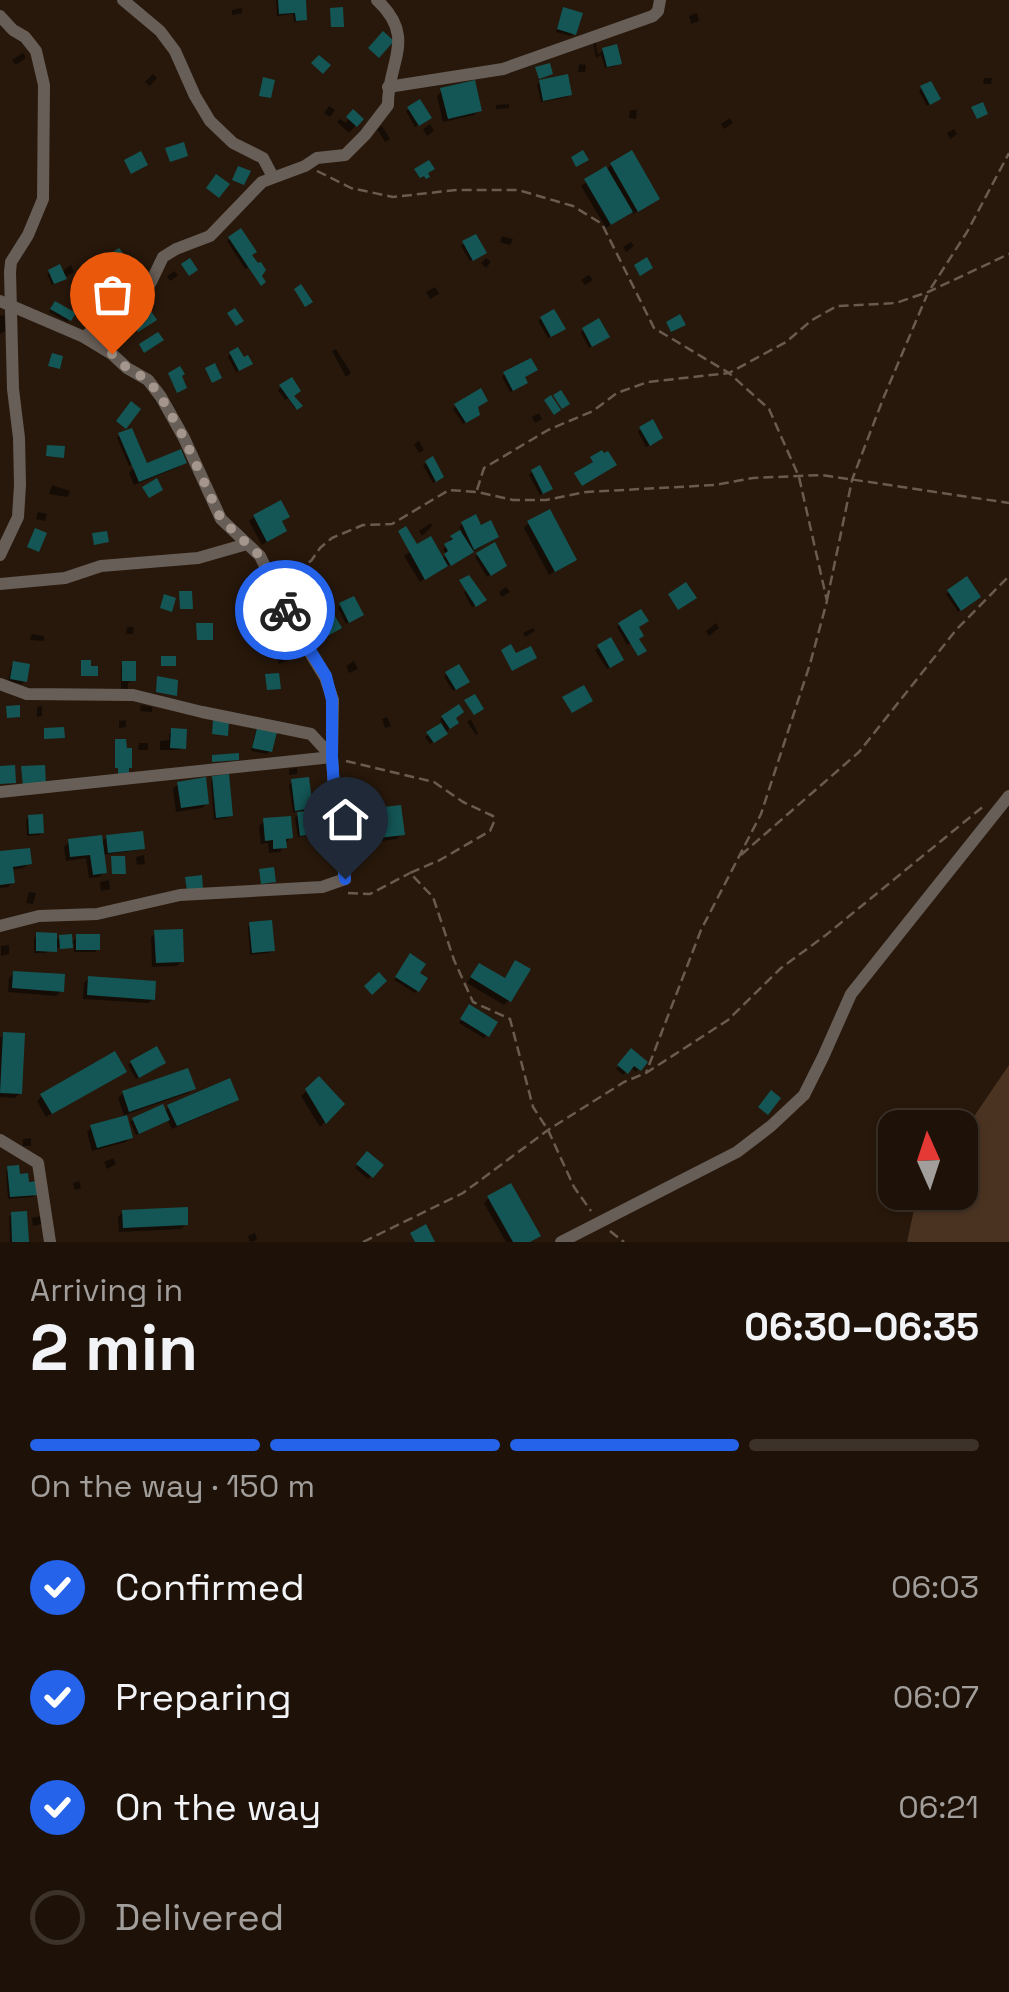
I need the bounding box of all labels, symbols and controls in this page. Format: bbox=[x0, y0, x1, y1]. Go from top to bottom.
pin bbox=[70, 252, 155, 355]
icon: bag bbox=[85, 267, 140, 322]
courier bbox=[235, 560, 335, 660]
icon: bike bbox=[258, 583, 313, 638]
pin bbox=[303, 777, 388, 880]
icon: home bbox=[318, 792, 373, 847]
north arrow bbox=[878, 1110, 978, 1210]
map controls bbox=[878, 1110, 978, 1210]
text: Arriving in bbox=[30, 1270, 183, 1310]
text: 06:30–06:35 bbox=[744, 1303, 979, 1351]
text: 2 min bbox=[30, 1306, 198, 1389]
text: On the way · 150 m bbox=[30, 1466, 315, 1506]
icon: check bbox=[30, 1560, 85, 1615]
text: Confirmed bbox=[115, 1563, 305, 1611]
text: 06:03 bbox=[891, 1567, 979, 1607]
icon: check bbox=[30, 1670, 85, 1725]
text: Preparing bbox=[115, 1673, 292, 1721]
text: 06:07 bbox=[893, 1677, 979, 1717]
icon: check bbox=[30, 1780, 85, 1835]
text: On the way bbox=[115, 1783, 321, 1831]
text: 06:21 bbox=[898, 1787, 979, 1827]
text: Delivered bbox=[115, 1893, 284, 1941]

